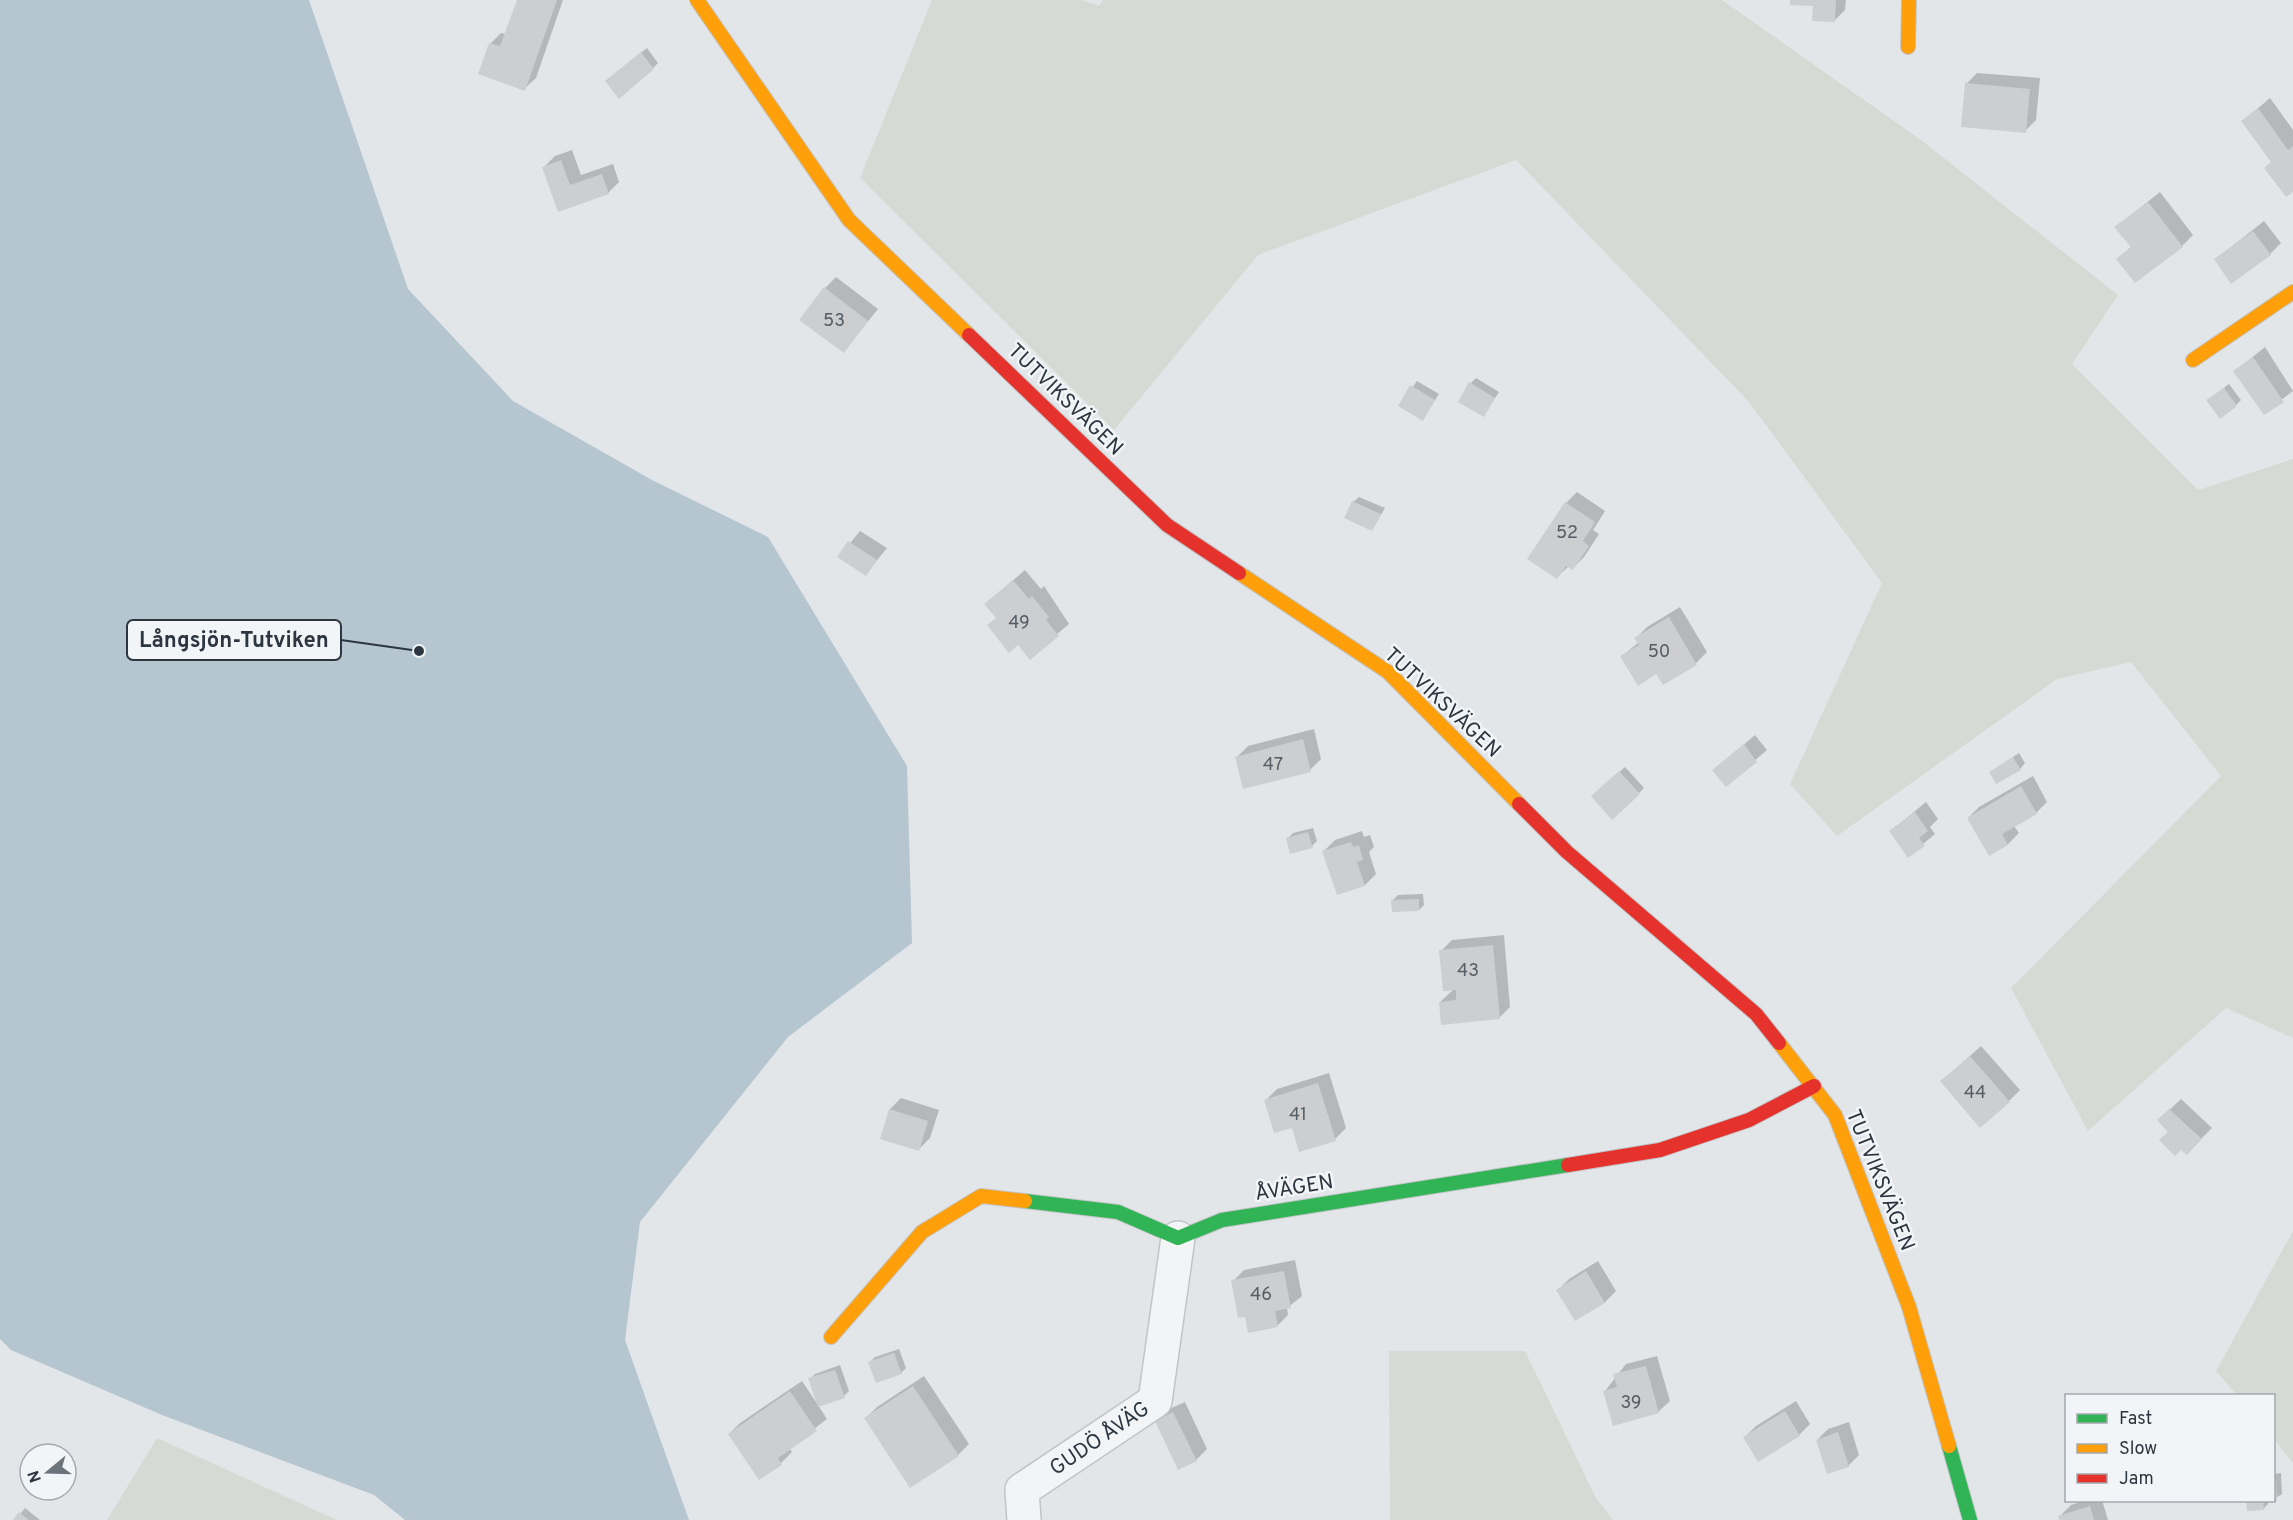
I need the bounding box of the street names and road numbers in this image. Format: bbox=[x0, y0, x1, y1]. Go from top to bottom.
street label: TUTVIKSVÄGEN bbox=[1002, 338, 1128, 462]
street label: TUTVIKSVÄGEN bbox=[1378, 642, 1506, 764]
street label: TUTVIKSVÄGEN bbox=[1839, 1106, 1920, 1255]
street label: ÅVÄGEN bbox=[1253, 1169, 1335, 1208]
street label: GUDÖ ÅVÄG bbox=[1045, 1396, 1155, 1482]

